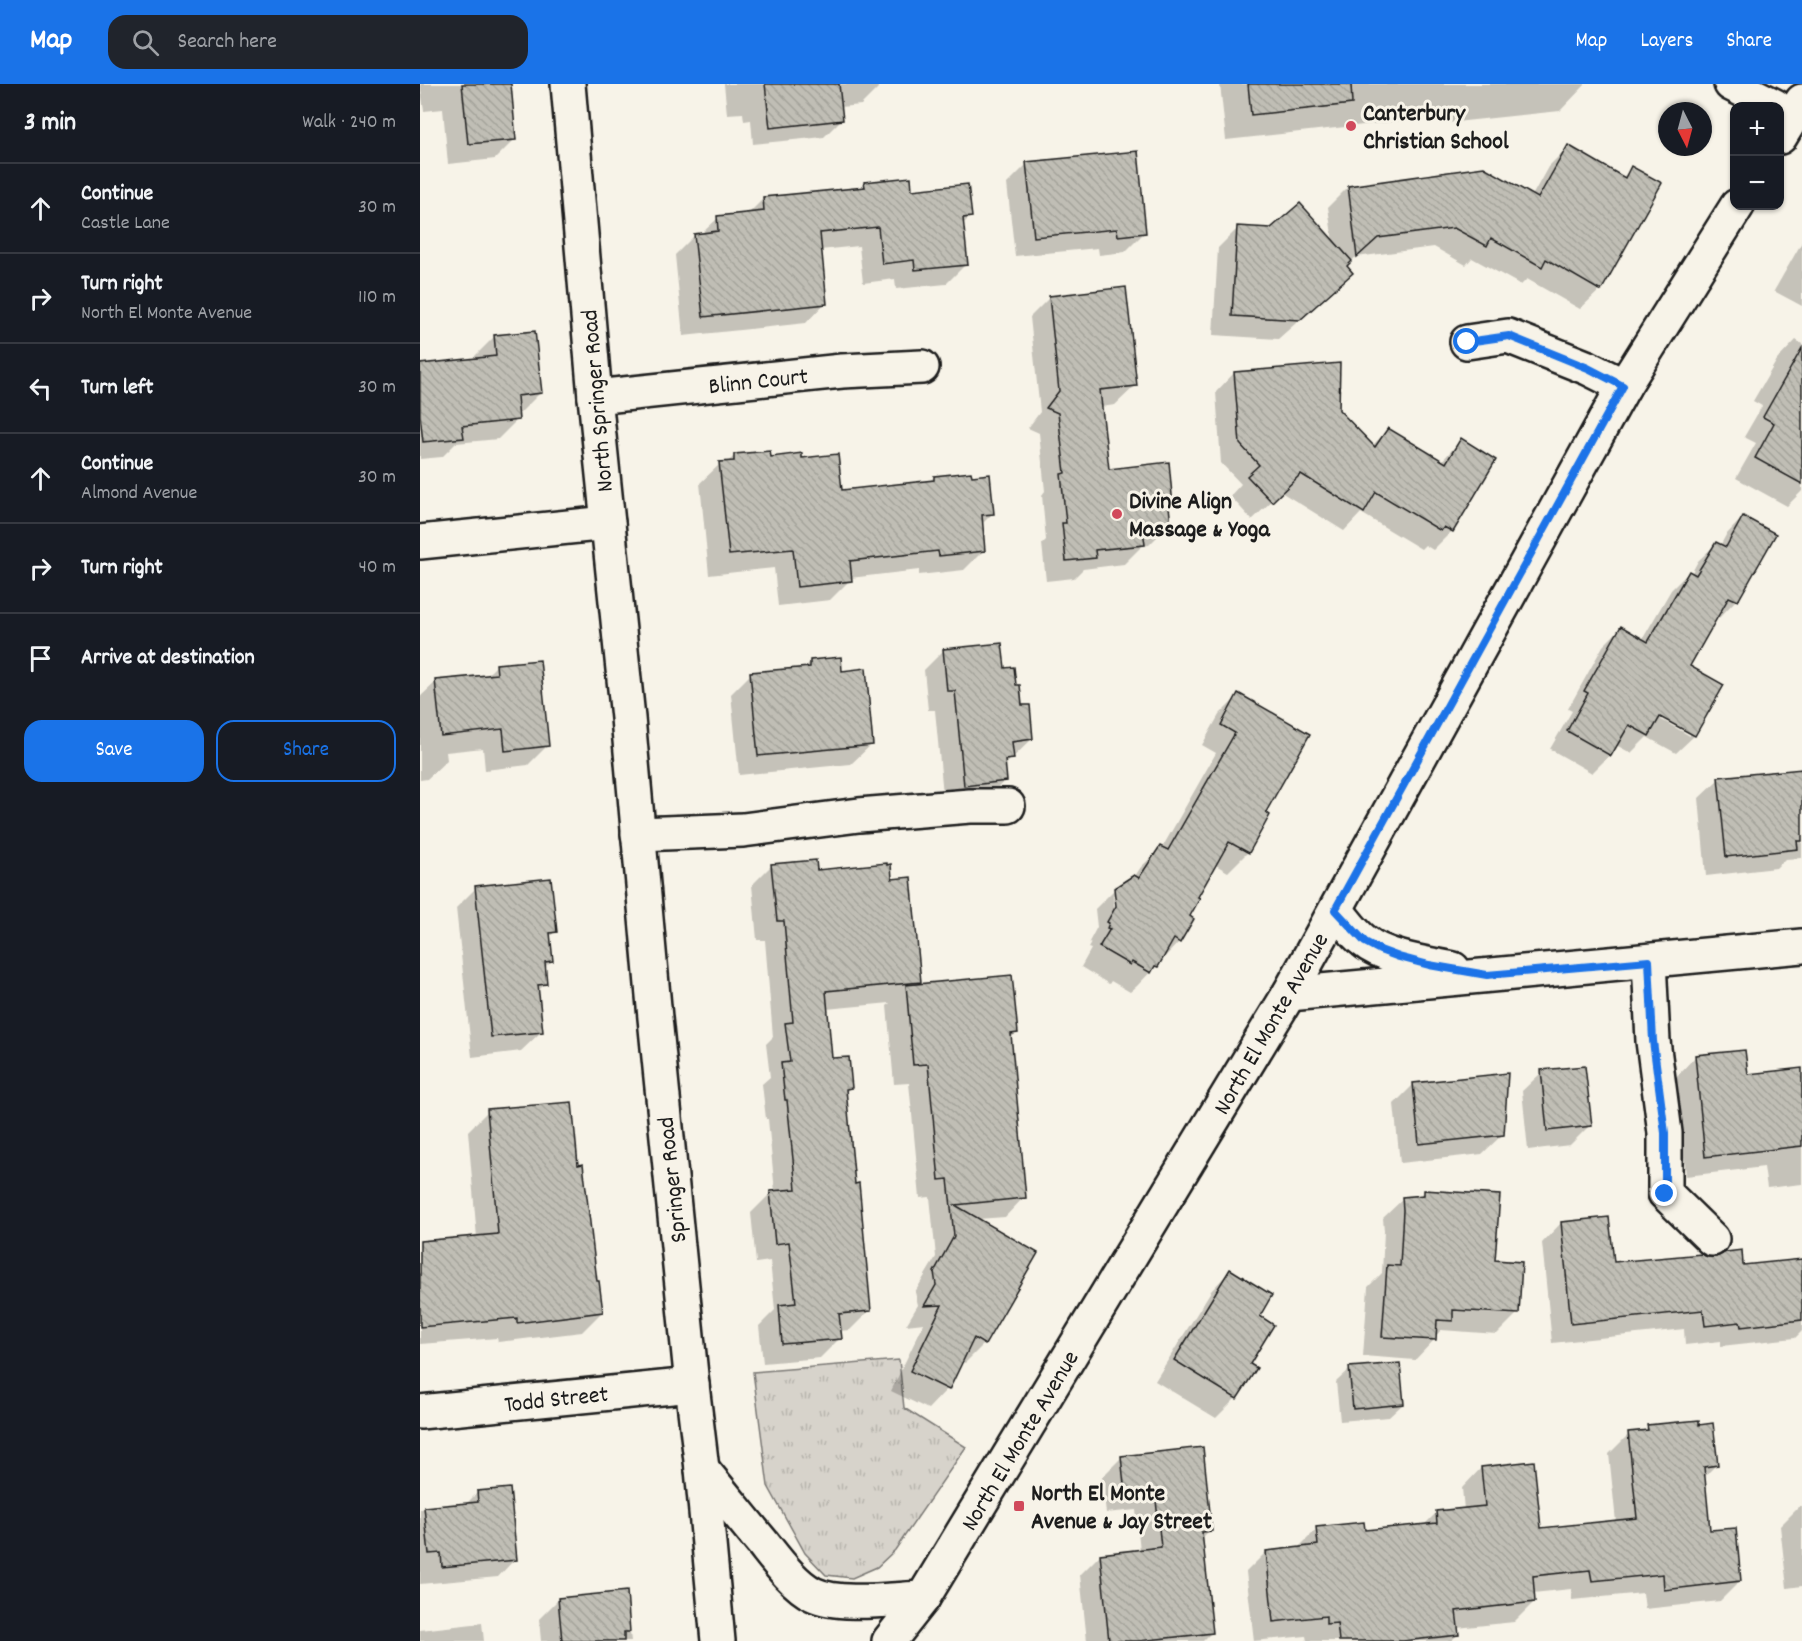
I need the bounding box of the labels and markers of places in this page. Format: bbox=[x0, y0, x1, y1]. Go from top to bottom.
place label: Canterbury Christian School bbox=[1363, 98, 1509, 160]
marker: Canterbury Christian School bbox=[1344, 119, 1358, 133]
place label: Divine Align Massage & Yoga bbox=[1129, 486, 1270, 548]
marker: Divine Align Massage & Yoga bbox=[1110, 507, 1124, 521]
place label: North El Monte Avenue & Jay Street bbox=[1031, 1478, 1212, 1540]
marker: North El Monte Avenue & Jay Street bbox=[1012, 1499, 1026, 1513]

